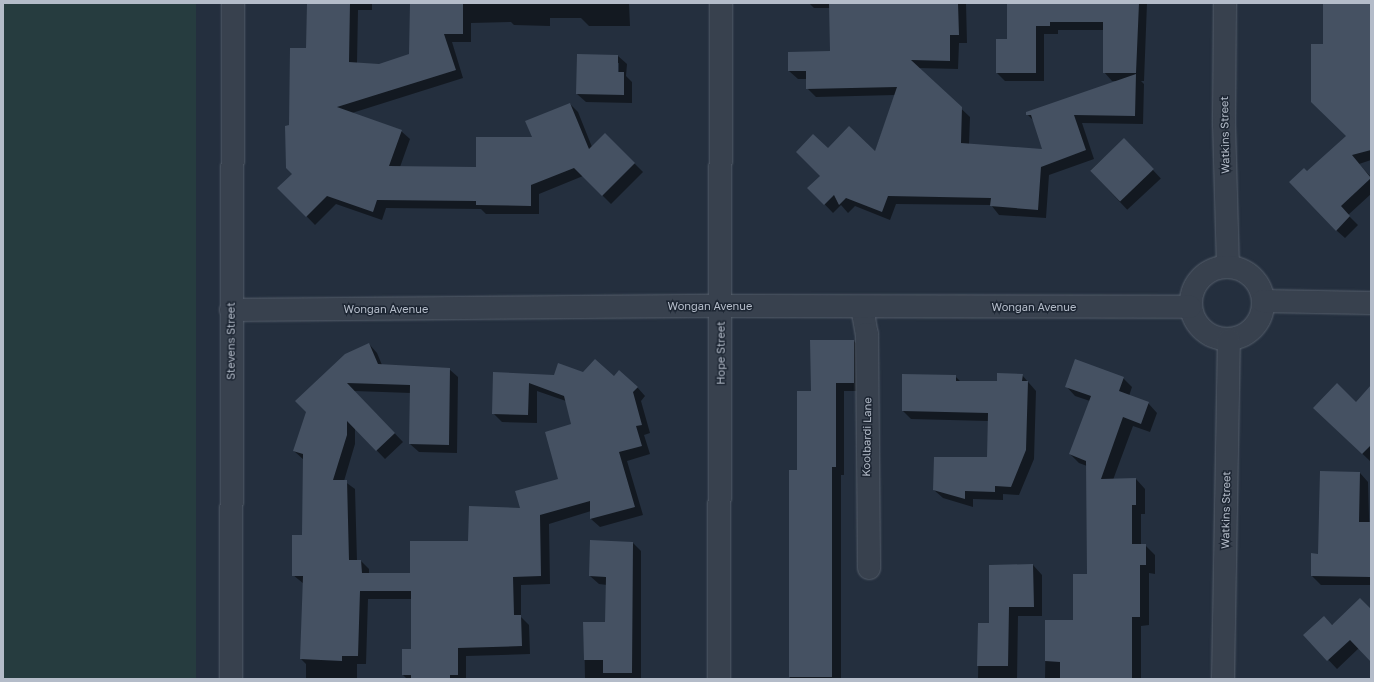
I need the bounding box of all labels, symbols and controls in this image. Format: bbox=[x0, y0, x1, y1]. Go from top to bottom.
street label: Watkins Street bbox=[1218, 96, 1232, 174]
street label: Wongan Avenue bbox=[668, 299, 752, 313]
street label: Wongan Avenue bbox=[992, 300, 1076, 314]
street label: Stevens Street bbox=[224, 302, 238, 380]
street label: Wongan Avenue bbox=[344, 302, 428, 316]
street label: Hope Street bbox=[714, 321, 728, 385]
street label: Koolbardi Lane bbox=[860, 397, 874, 477]
street label: Watkins Street bbox=[1219, 471, 1233, 549]

